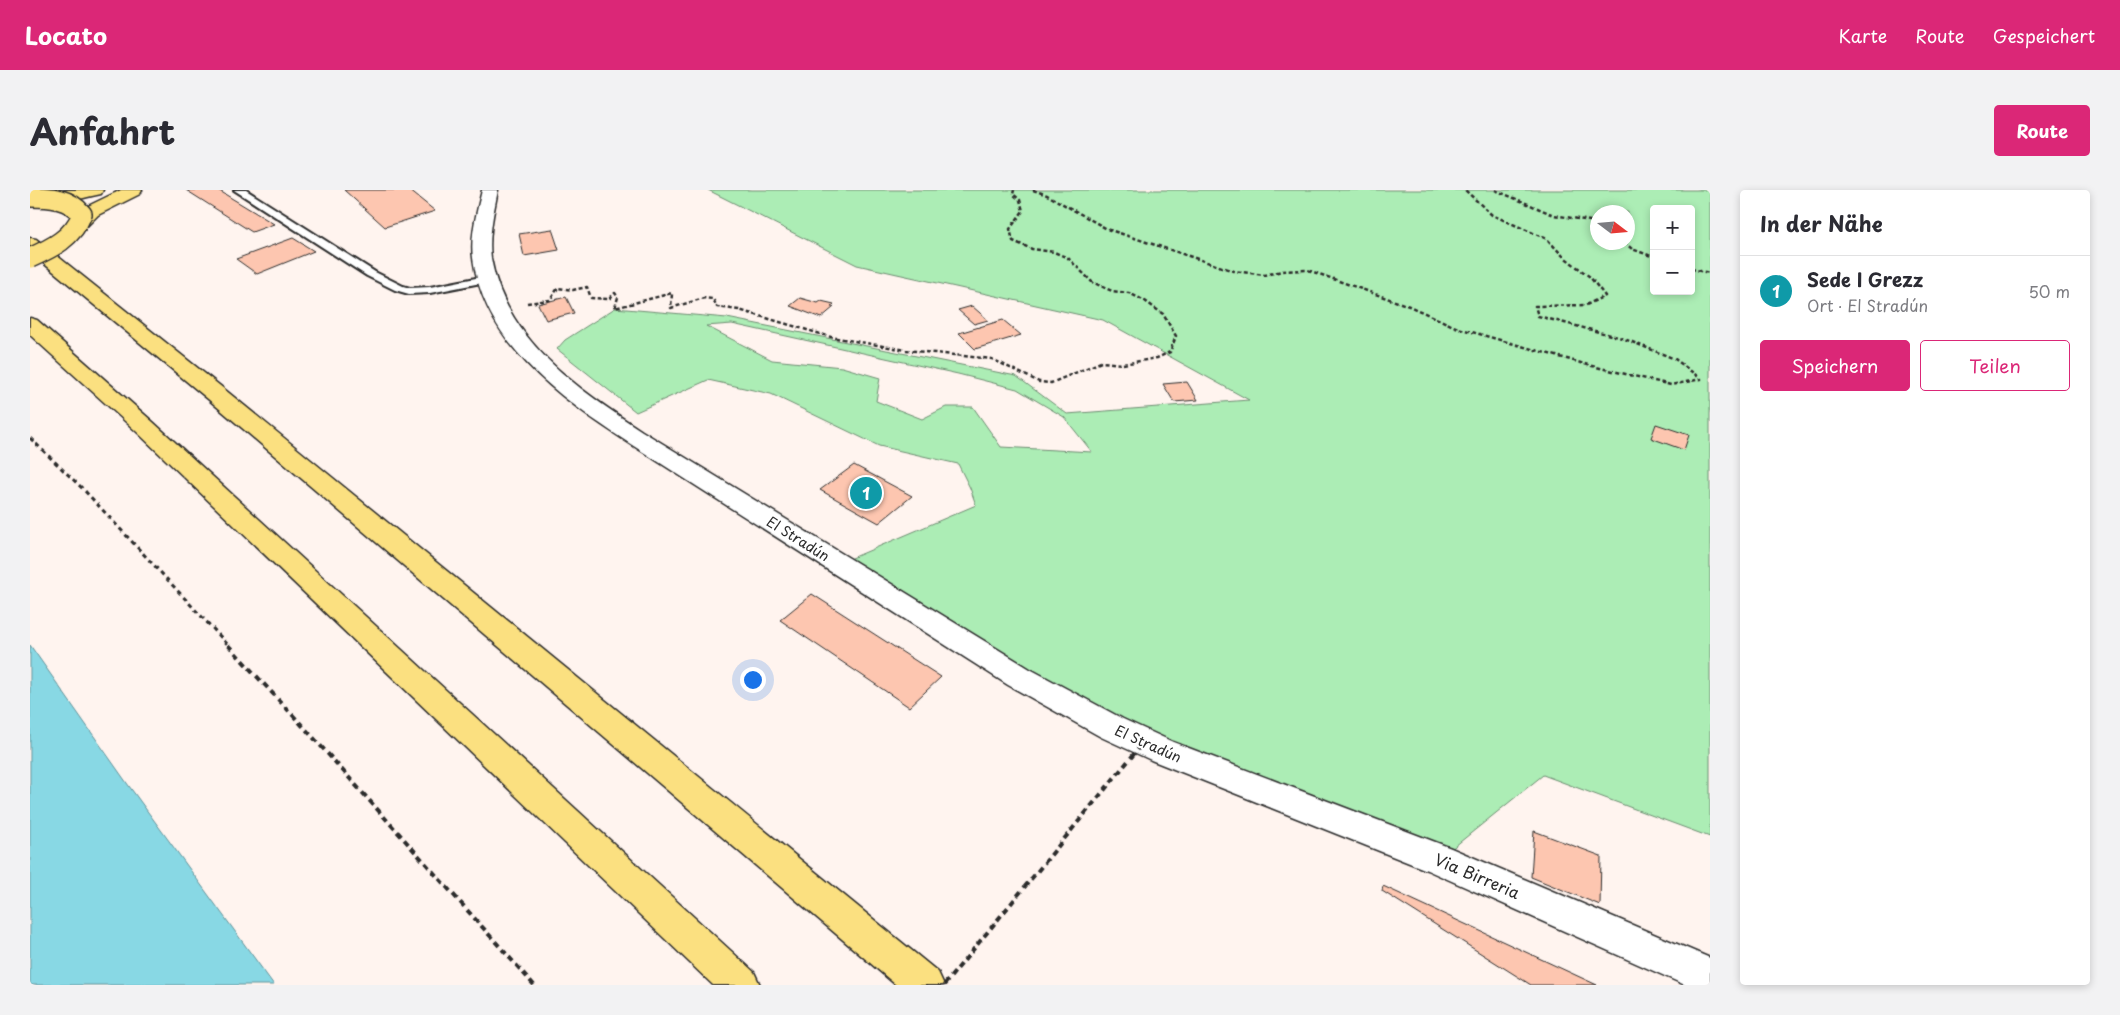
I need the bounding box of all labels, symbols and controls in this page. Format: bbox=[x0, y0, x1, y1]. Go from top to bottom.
text: Locato bbox=[25, 17, 107, 53]
text: Karte bbox=[1839, 22, 1887, 49]
text: Route bbox=[1915, 22, 1965, 49]
text: Gespeichert bbox=[1993, 22, 2095, 49]
text: Anfahrt bbox=[30, 104, 175, 157]
button: Route bbox=[1994, 105, 2090, 156]
north arrow bbox=[1590, 205, 1635, 250]
map controls bbox=[1650, 205, 1695, 295]
button: + bbox=[1650, 205, 1695, 250]
text: In der Nähe bbox=[1760, 207, 1882, 239]
button: − bbox=[1650, 250, 1695, 295]
text: Sede I Grezz bbox=[1807, 265, 1923, 293]
text: 1 bbox=[1772, 279, 1780, 303]
text: 50 m bbox=[2029, 279, 2070, 303]
text: Ort · El Stradún bbox=[1807, 293, 1928, 317]
button: Speichern bbox=[1760, 340, 1910, 391]
button: Teilen bbox=[1920, 340, 2070, 391]
pin: 1 bbox=[850, 474, 882, 512]
street label: El Stradún bbox=[763, 511, 834, 566]
your location bbox=[740, 667, 766, 693]
street label: El Stradún bbox=[1112, 720, 1185, 768]
street label: Via Birreria bbox=[1431, 846, 1524, 904]

